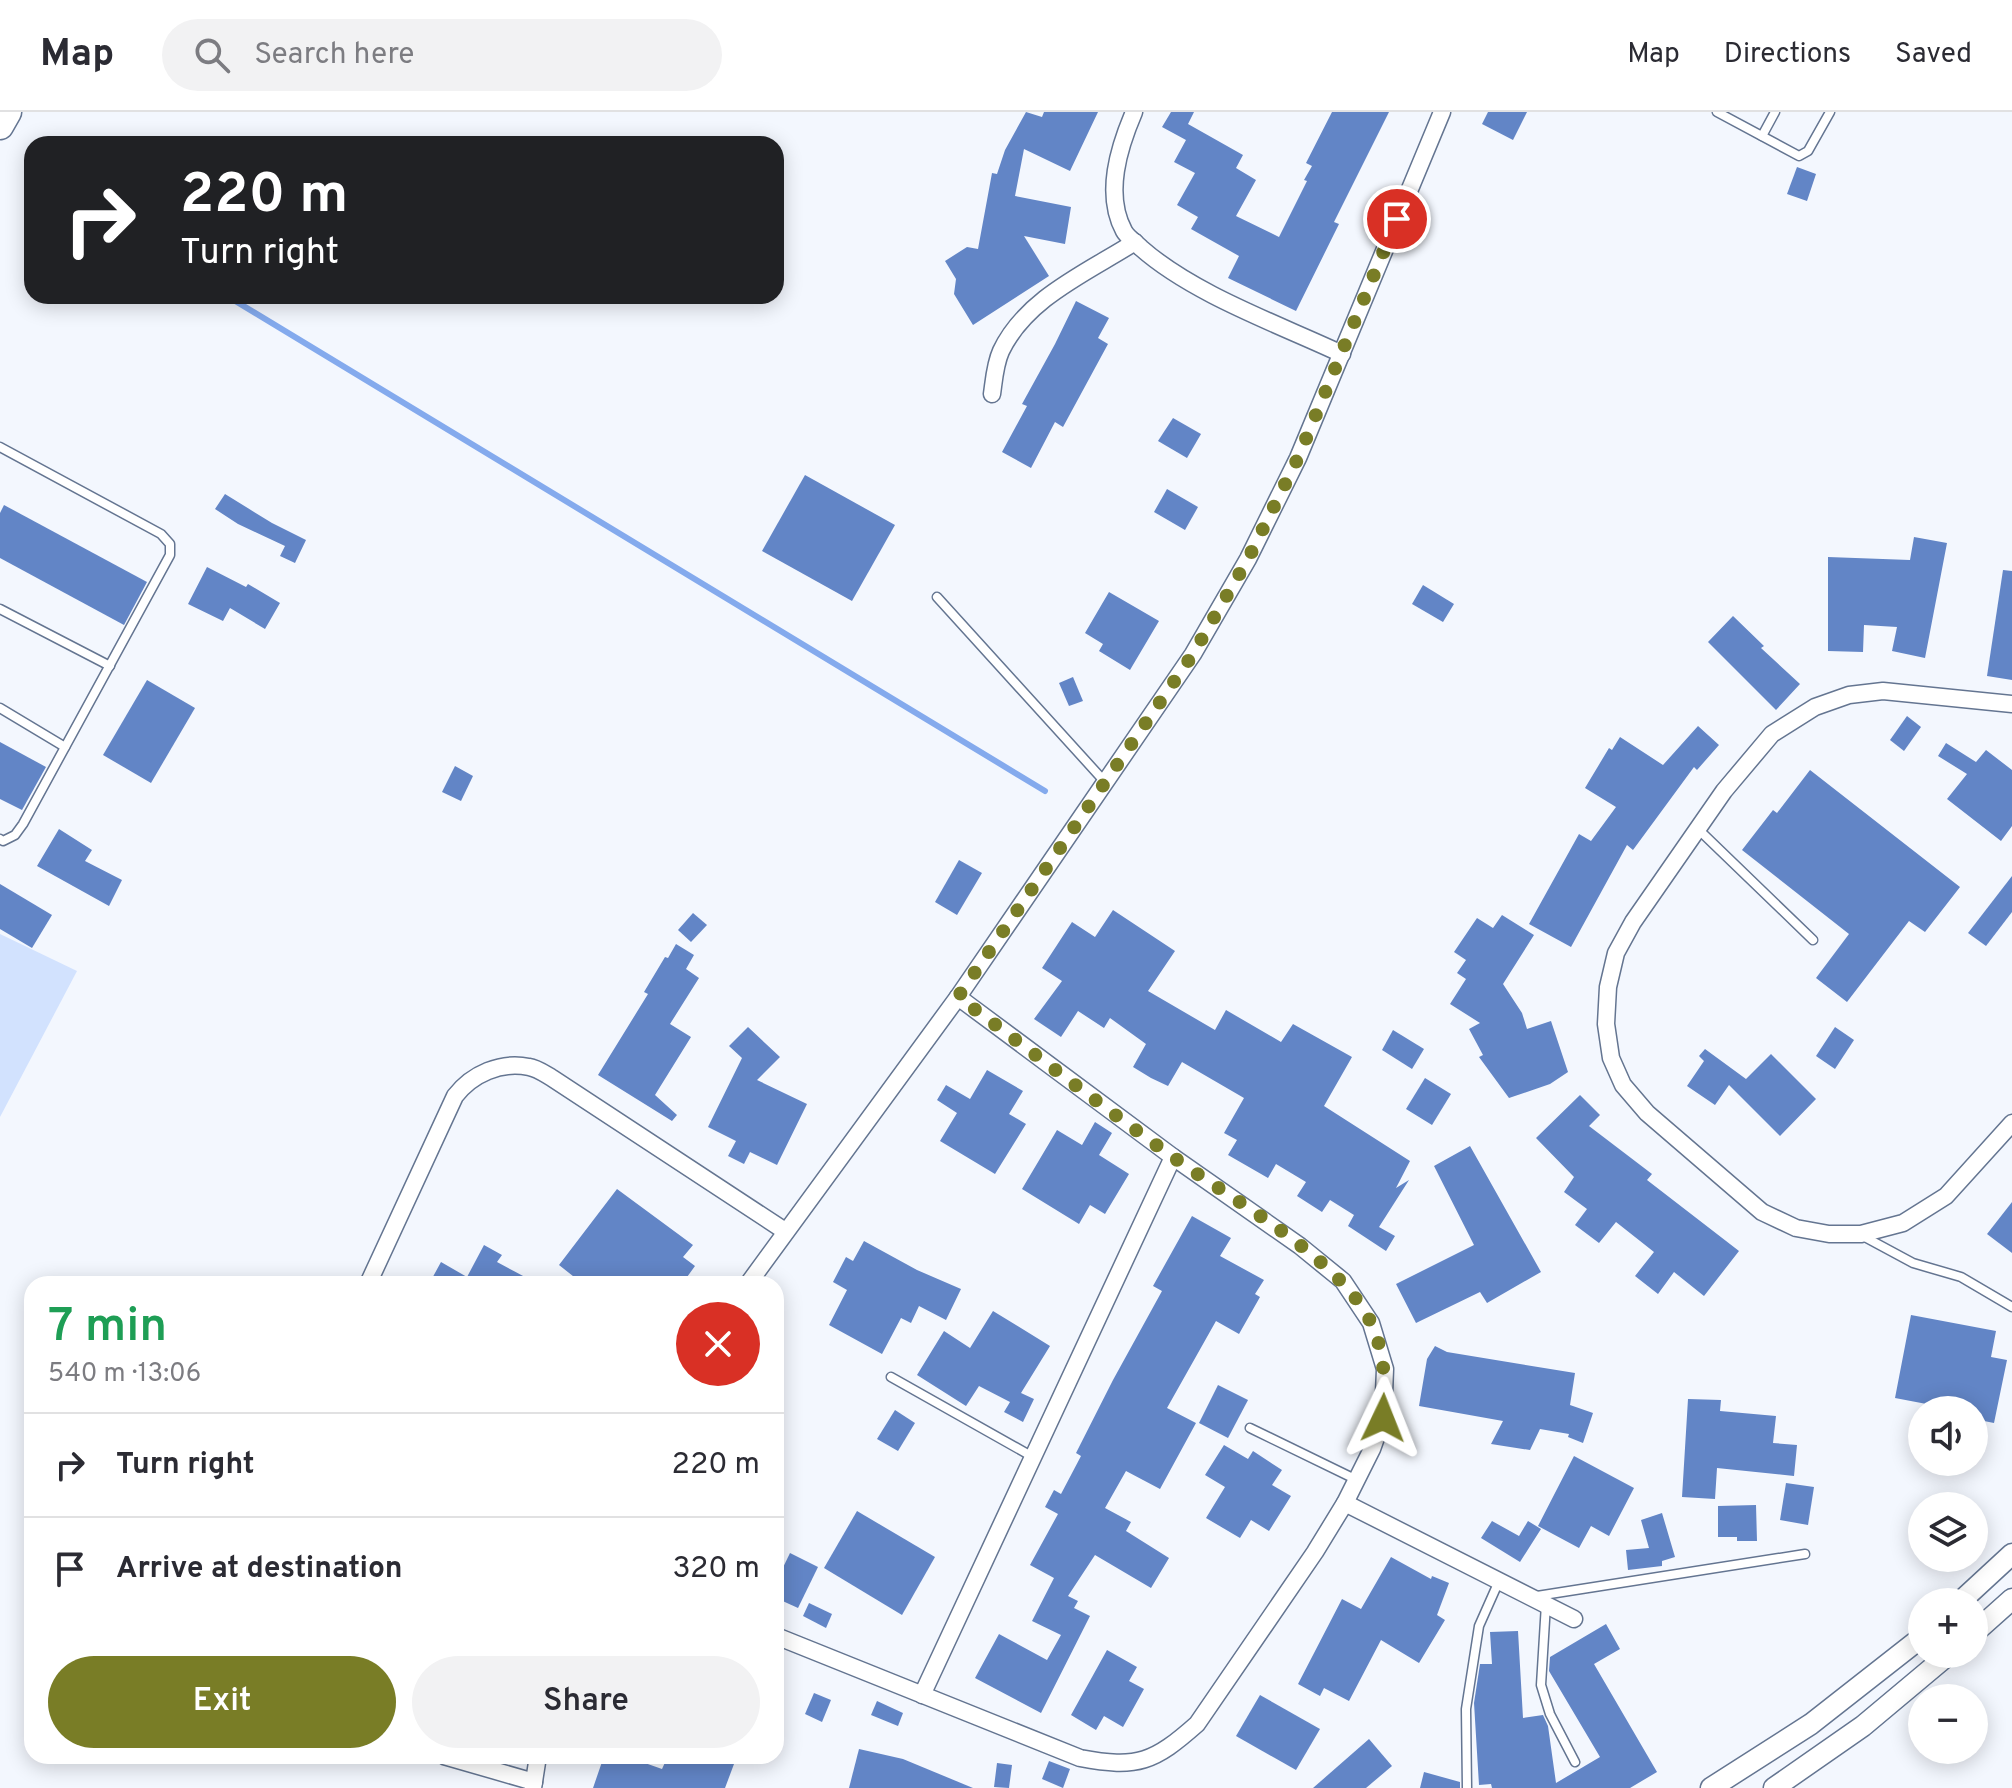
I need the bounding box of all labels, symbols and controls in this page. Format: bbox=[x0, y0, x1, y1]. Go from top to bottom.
search box bbox=[162, 19, 722, 91]
text: Map bbox=[40, 31, 114, 80]
icon: search bbox=[190, 33, 234, 77]
text: Search here bbox=[254, 37, 414, 74]
text: Map bbox=[1627, 37, 1680, 73]
text: Directions bbox=[1724, 37, 1851, 73]
text: Saved bbox=[1895, 37, 1972, 73]
text: 220 m bbox=[180, 162, 348, 232]
icon: right bbox=[48, 168, 152, 272]
pin bbox=[1363, 185, 1431, 253]
icon: arrive bbox=[1375, 197, 1419, 241]
text: Turn right bbox=[180, 231, 339, 277]
text: 7 min bbox=[48, 1298, 167, 1358]
button: close bbox=[676, 1302, 760, 1386]
text: 540 m · 13:06 bbox=[48, 1358, 201, 1391]
position arrow bbox=[1341, 1376, 1425, 1460]
map controls bbox=[1908, 1396, 1988, 1764]
button: sound bbox=[1908, 1396, 1988, 1476]
icon: right bbox=[48, 1443, 92, 1487]
text: Turn right bbox=[116, 1447, 254, 1484]
text: 220 m bbox=[672, 1447, 760, 1484]
button: layers bbox=[1908, 1492, 1988, 1572]
icon: arrive bbox=[48, 1547, 92, 1591]
text: Arrive at destination bbox=[116, 1551, 402, 1588]
text: 320 m bbox=[672, 1551, 760, 1588]
button: + bbox=[1908, 1588, 1988, 1668]
button: Exit bbox=[48, 1656, 396, 1748]
button: Share bbox=[412, 1656, 760, 1748]
button: − bbox=[1908, 1684, 1988, 1764]

